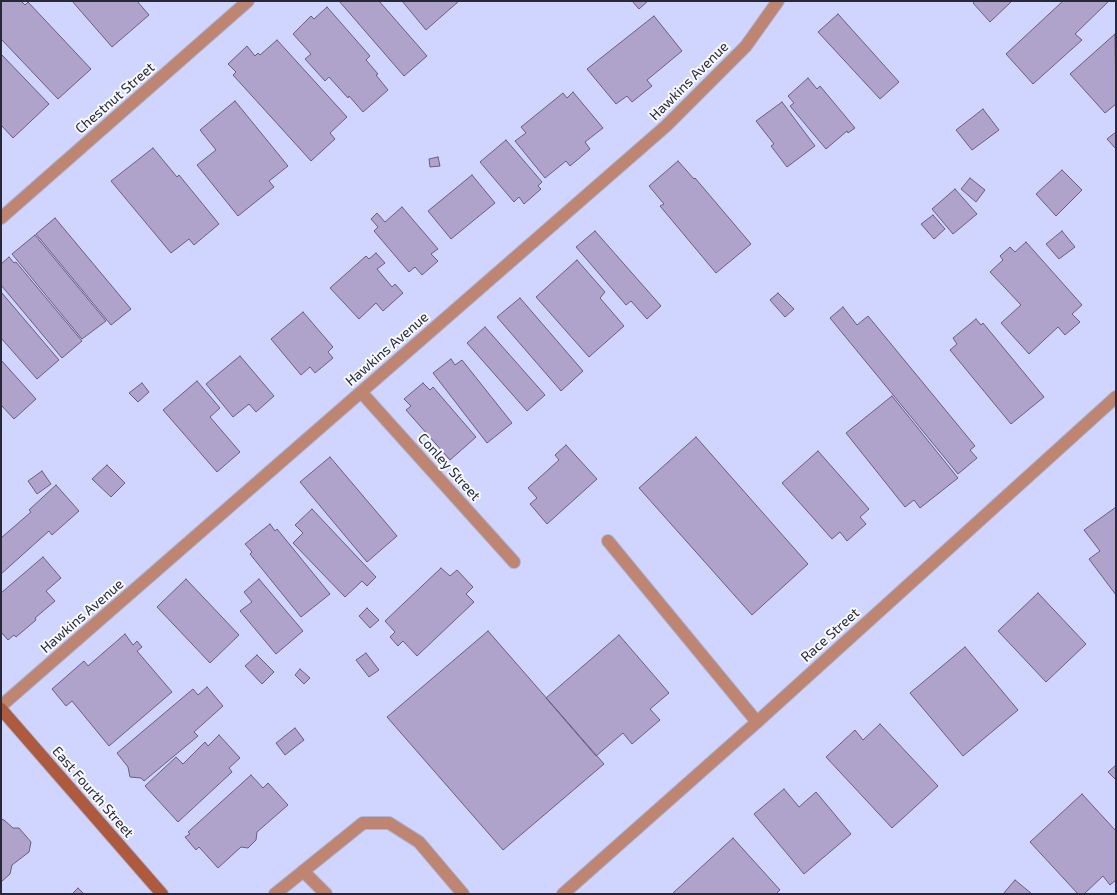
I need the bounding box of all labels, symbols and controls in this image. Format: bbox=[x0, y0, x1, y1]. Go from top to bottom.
street label: Hawkins Avenue bbox=[646, 38, 732, 124]
street label: Chestnut Street bbox=[72, 59, 158, 137]
street label: Hawkins Avenue bbox=[342, 308, 432, 390]
street label: Conley Street bbox=[414, 430, 484, 504]
street label: Hawkins Avenue bbox=[37, 575, 127, 657]
street label: Race Street bbox=[797, 604, 863, 666]
street label: East Fourth Street bbox=[49, 743, 137, 841]

